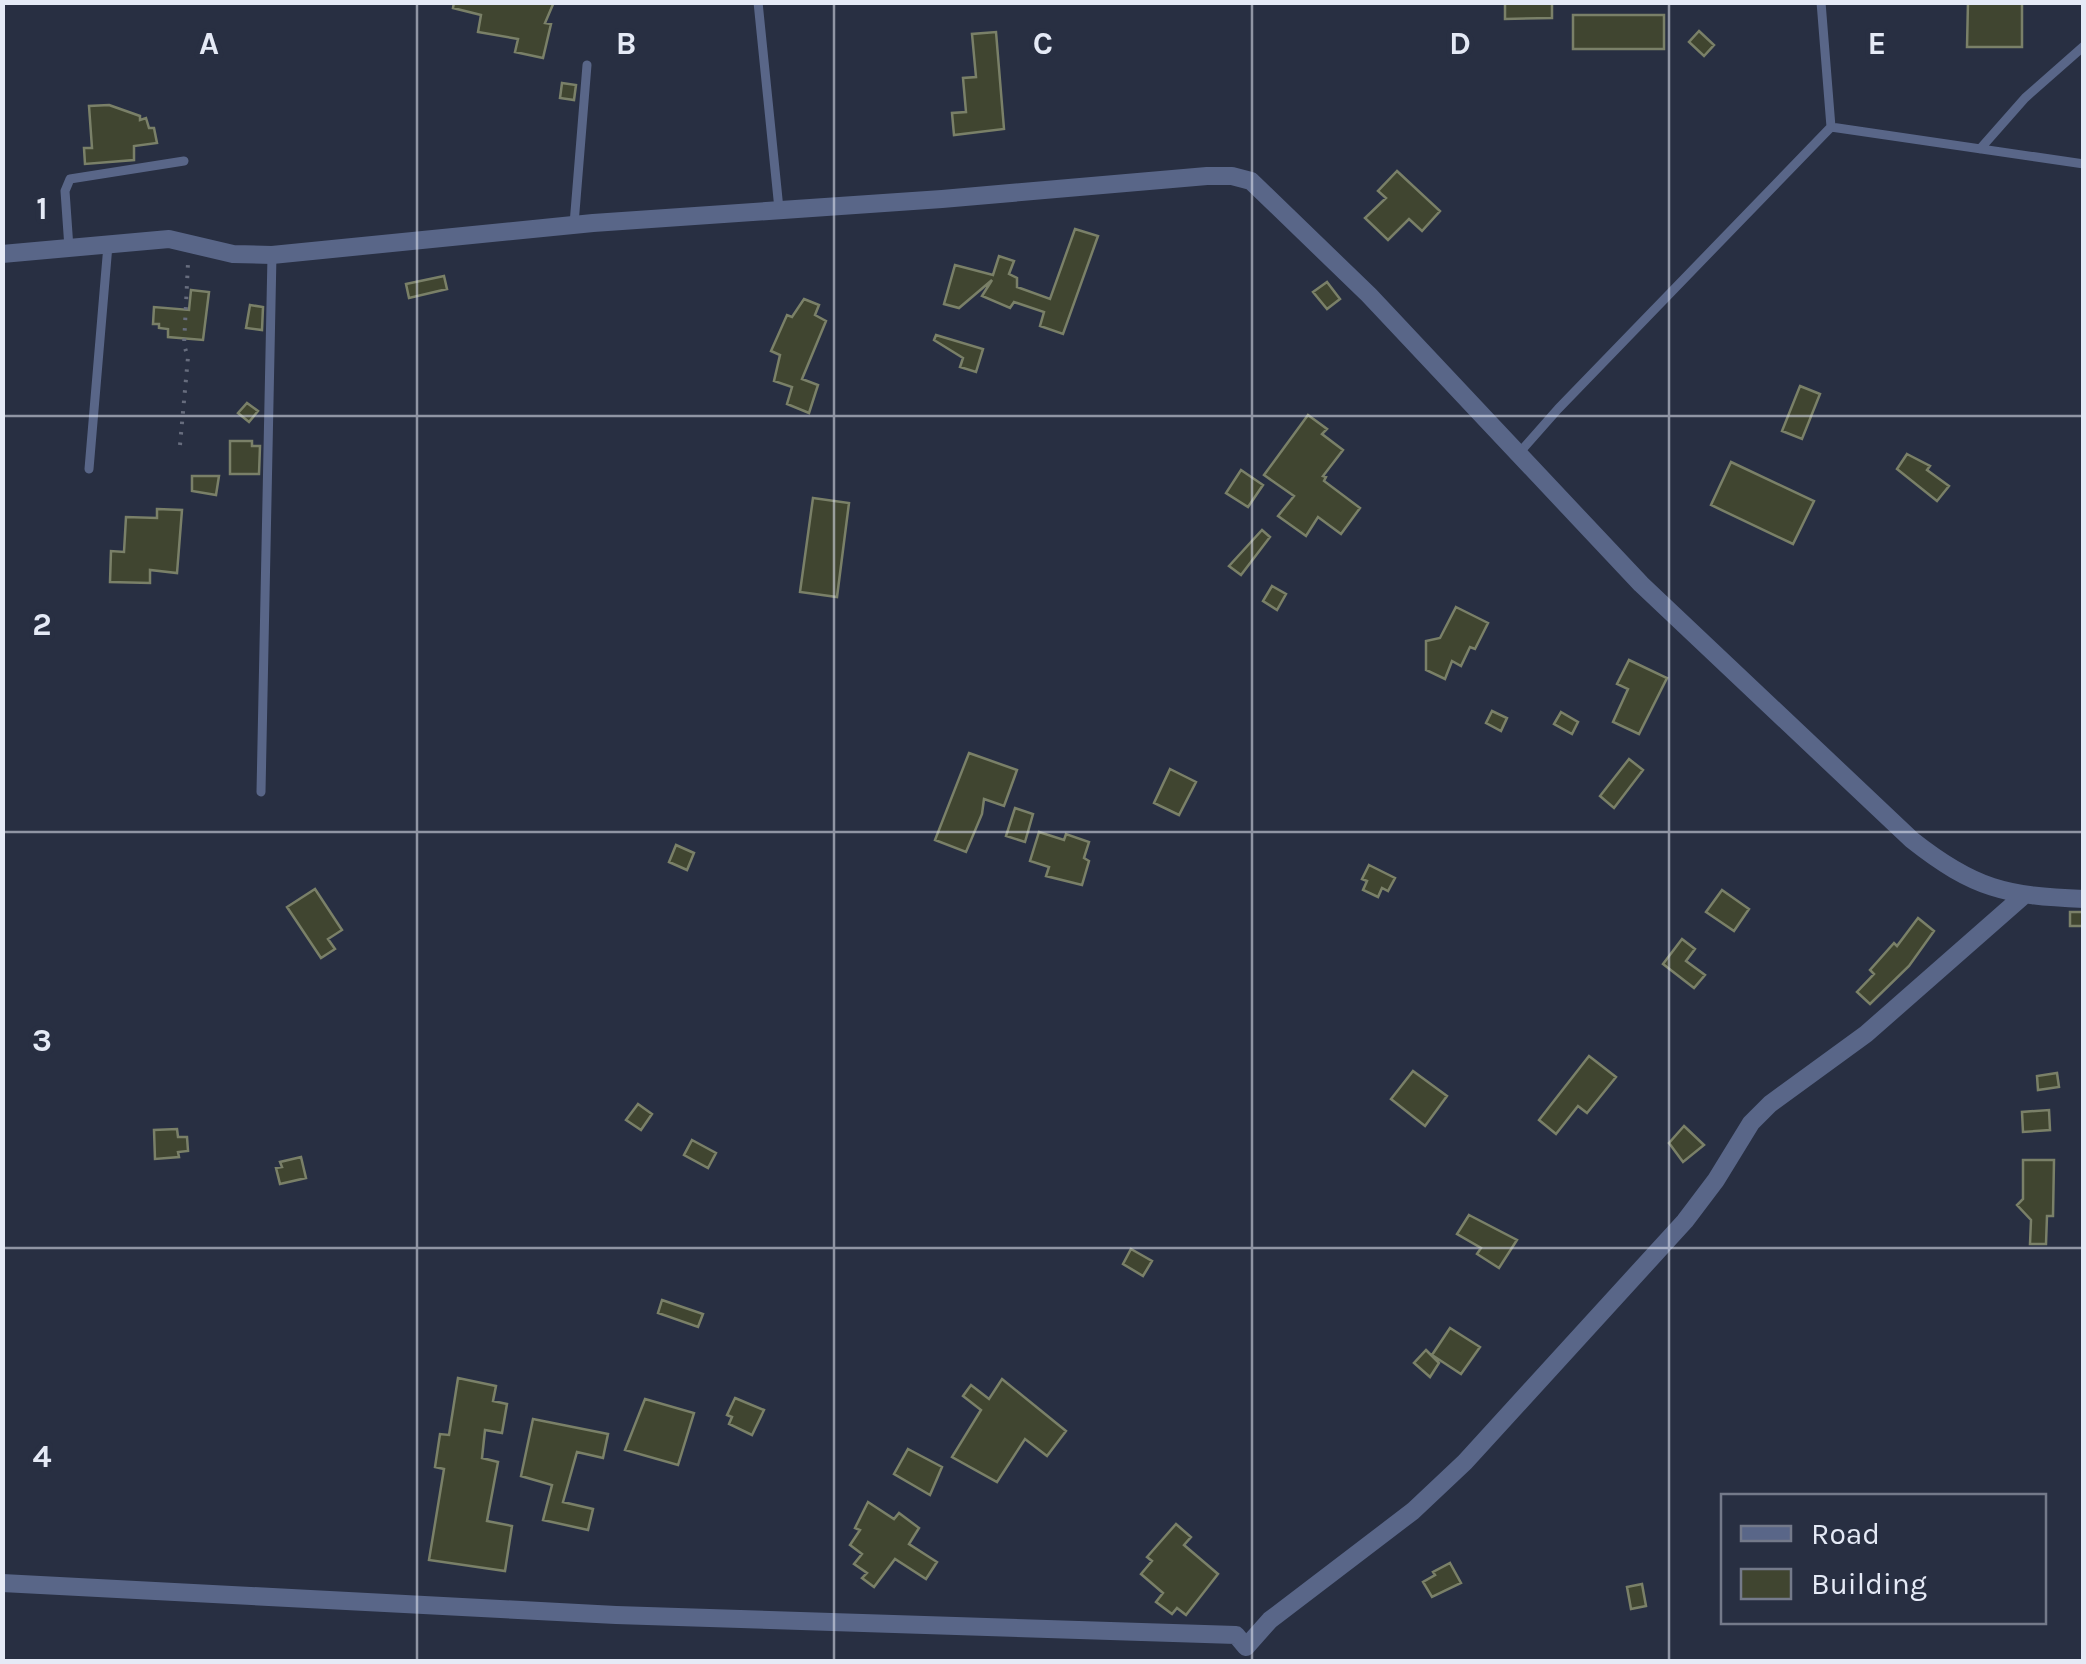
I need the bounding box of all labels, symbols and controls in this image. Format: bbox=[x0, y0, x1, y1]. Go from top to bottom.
text: A bbox=[199, 25, 219, 62]
text: B bbox=[616, 25, 636, 62]
text: C bbox=[1033, 25, 1053, 62]
text: D bbox=[1449, 25, 1471, 62]
text: E bbox=[1868, 25, 1886, 62]
text: 1 bbox=[36, 190, 48, 227]
text: 2 bbox=[32, 606, 52, 643]
text: 3 bbox=[32, 1022, 52, 1059]
text: 4 bbox=[32, 1438, 52, 1475]
legend bbox=[1721, 1494, 2046, 1624]
text: Road bbox=[1811, 1516, 1880, 1552]
text: Building bbox=[1811, 1566, 1927, 1602]

